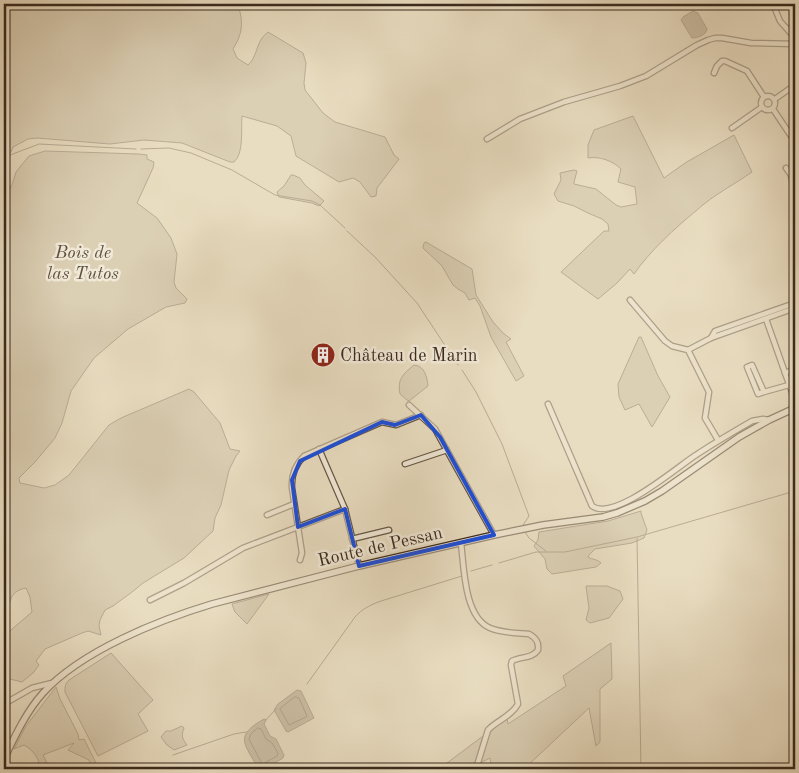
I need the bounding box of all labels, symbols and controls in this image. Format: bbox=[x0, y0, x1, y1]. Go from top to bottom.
park label: Bois de las Tutos bbox=[47, 244, 119, 283]
building icon: Château de Marin bbox=[310, 342, 336, 368]
place label: Château de Marin bbox=[340, 347, 478, 365]
street label: Route de Pessan bbox=[316, 524, 445, 570]

